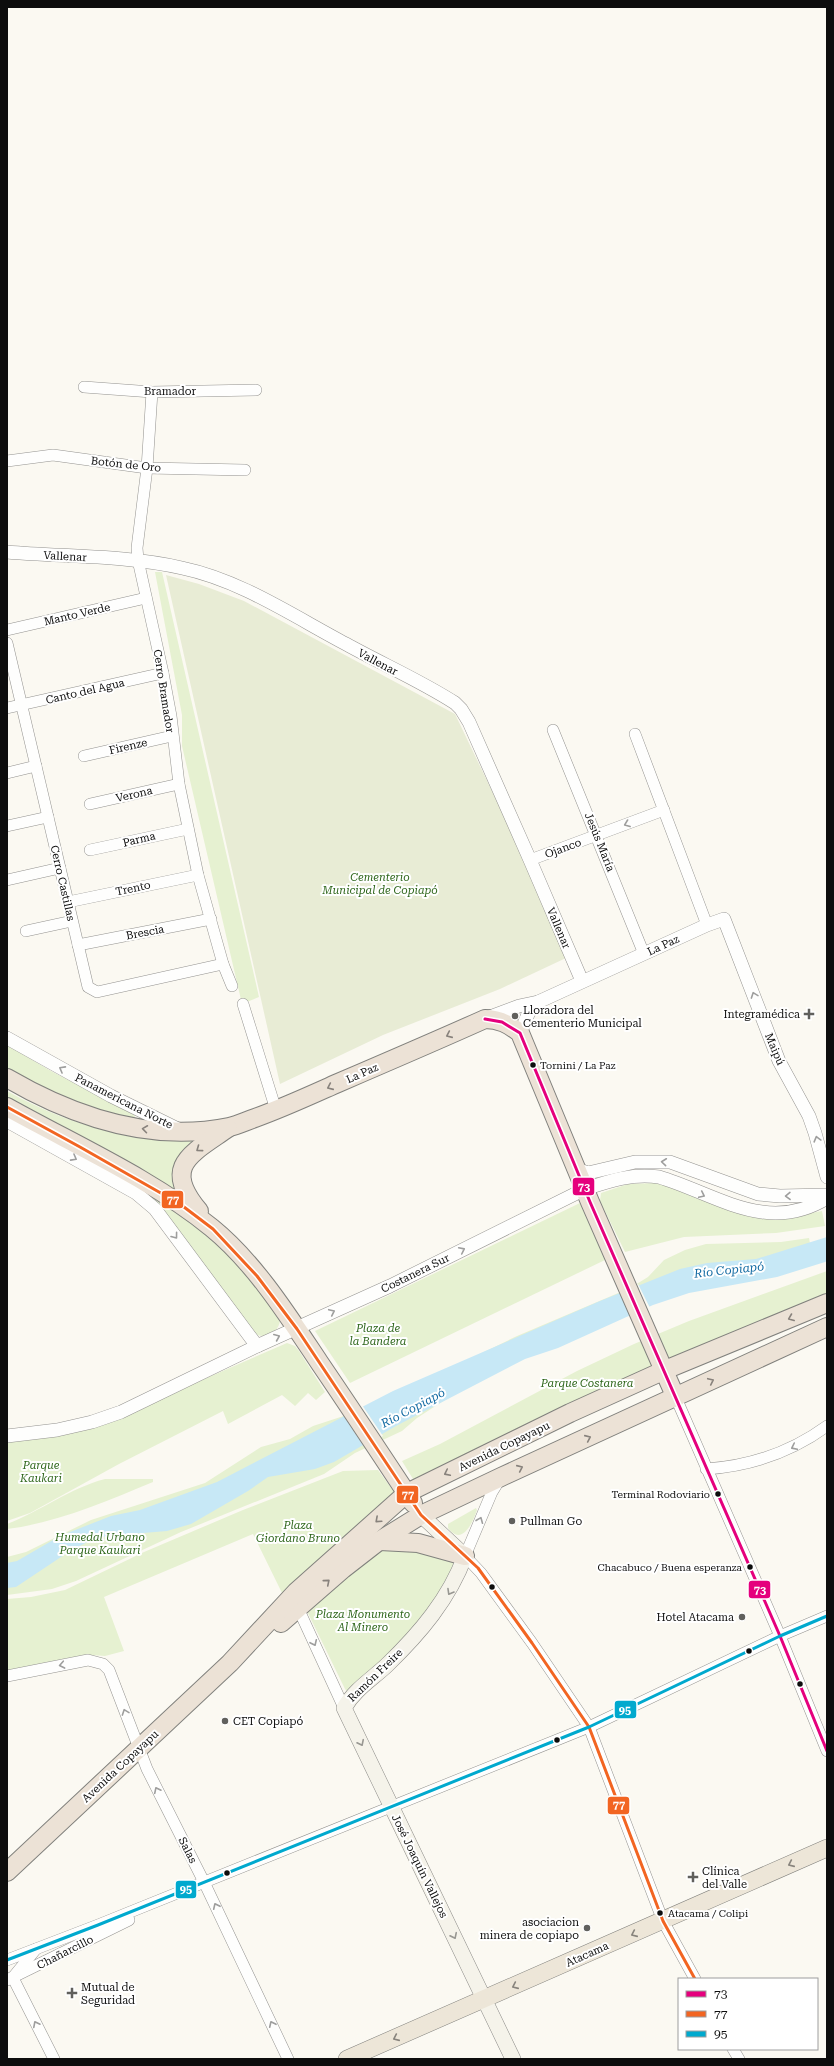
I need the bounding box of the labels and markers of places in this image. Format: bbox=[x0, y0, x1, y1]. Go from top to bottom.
place label: Lloradora del Cementerio Municipal bbox=[523, 1004, 642, 1030]
place label: Integramédica bbox=[723, 1008, 800, 1021]
marker: Integramédica bbox=[803, 1008, 815, 1020]
marker: Lloradora del Cementerio Municipal bbox=[510, 1011, 520, 1021]
marker: Tornini / La Paz bbox=[528, 1060, 538, 1070]
place label: Tornini / La Paz bbox=[540, 1060, 616, 1071]
place label: Terminal Rodoviario bbox=[611, 1489, 710, 1500]
marker: Terminal Rodoviario bbox=[713, 1489, 723, 1499]
place label: Pullman Go bbox=[520, 1515, 583, 1528]
marker: Pullman Go bbox=[507, 1516, 517, 1526]
place label: Chacabuco / Buena esperanza bbox=[597, 1562, 743, 1573]
marker: Chacabuco / Buena esperanza bbox=[745, 1562, 755, 1572]
unlabelled marker bbox=[487, 1582, 497, 1592]
place label: Hotel Atacama bbox=[657, 1611, 734, 1624]
marker: Hotel Atacama bbox=[737, 1612, 747, 1622]
unlabelled marker bbox=[744, 1646, 754, 1656]
unlabelled marker bbox=[795, 1679, 805, 1689]
place label: CET Copiapó bbox=[233, 1715, 304, 1728]
marker: CET Copiapó bbox=[220, 1716, 230, 1726]
unlabelled marker bbox=[552, 1735, 562, 1745]
place label: Clínica del Valle bbox=[702, 1865, 747, 1891]
unlabelled marker bbox=[222, 1868, 232, 1878]
marker: Clínica del Valle bbox=[687, 1871, 699, 1883]
marker: Atacama / Colipi bbox=[655, 1908, 665, 1918]
place label: Atacama / Colipi bbox=[668, 1908, 748, 1919]
place label: asociacion minera de copiapo bbox=[480, 1916, 579, 1942]
marker: asociacion minera de copiapo bbox=[582, 1923, 592, 1933]
place label: Mutual de Seguridad bbox=[81, 1981, 135, 2007]
marker: Mutual de Seguridad bbox=[66, 1987, 78, 1999]

